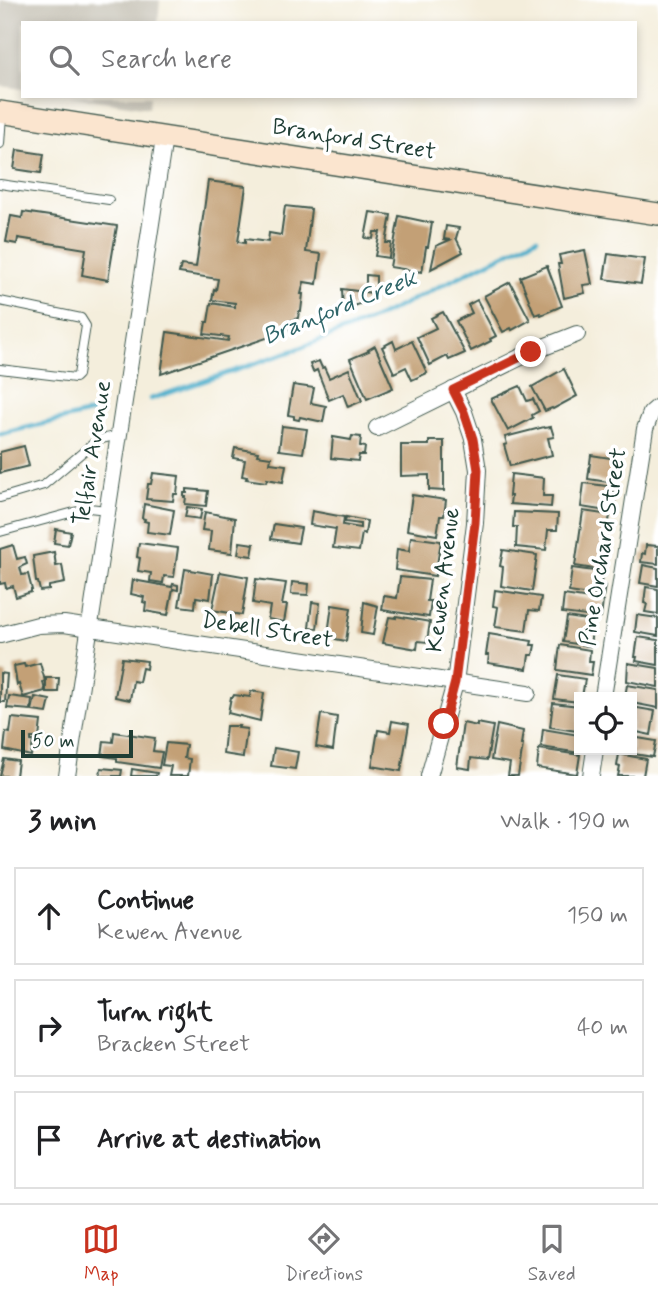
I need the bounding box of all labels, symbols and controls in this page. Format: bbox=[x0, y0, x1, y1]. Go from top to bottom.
search box bbox=[21, 21, 637, 98]
icon: search bbox=[45, 41, 83, 79]
text: Search here bbox=[101, 43, 232, 77]
street label: Branford Street bbox=[270, 112, 438, 169]
water label: Branford Creek bbox=[258, 263, 424, 355]
route end bbox=[515, 336, 546, 367]
street label: Telfair Avenue bbox=[67, 378, 119, 528]
street label: Pine Orchard Street bbox=[574, 446, 634, 648]
street label: Kewen Avenue bbox=[420, 506, 468, 654]
street label: Debell Street bbox=[199, 606, 335, 656]
map controls bbox=[574, 692, 637, 755]
button: locate bbox=[574, 692, 637, 755]
route start bbox=[428, 708, 459, 739]
scale bar bbox=[21, 727, 133, 759]
text: 50 m bbox=[32, 729, 75, 754]
text: 3 min bbox=[28, 802, 97, 841]
text: Walk · 190 m bbox=[500, 807, 630, 837]
text: Continue bbox=[97, 884, 194, 918]
icon: ahead bbox=[30, 897, 68, 935]
text: 150 m bbox=[567, 901, 628, 931]
text: Kewen Avenue bbox=[97, 918, 242, 948]
text: Turn right bbox=[97, 996, 213, 1030]
icon: right bbox=[30, 1009, 68, 1047]
text: 40 m bbox=[577, 1013, 628, 1043]
text: Bracken Street bbox=[97, 1030, 250, 1060]
icon: arrive bbox=[30, 1121, 68, 1159]
text: Arrive at destination bbox=[97, 1123, 321, 1157]
tab: Map bbox=[82, 1220, 120, 1287]
tab: Directions bbox=[285, 1220, 363, 1287]
tab: Saved bbox=[528, 1220, 576, 1287]

